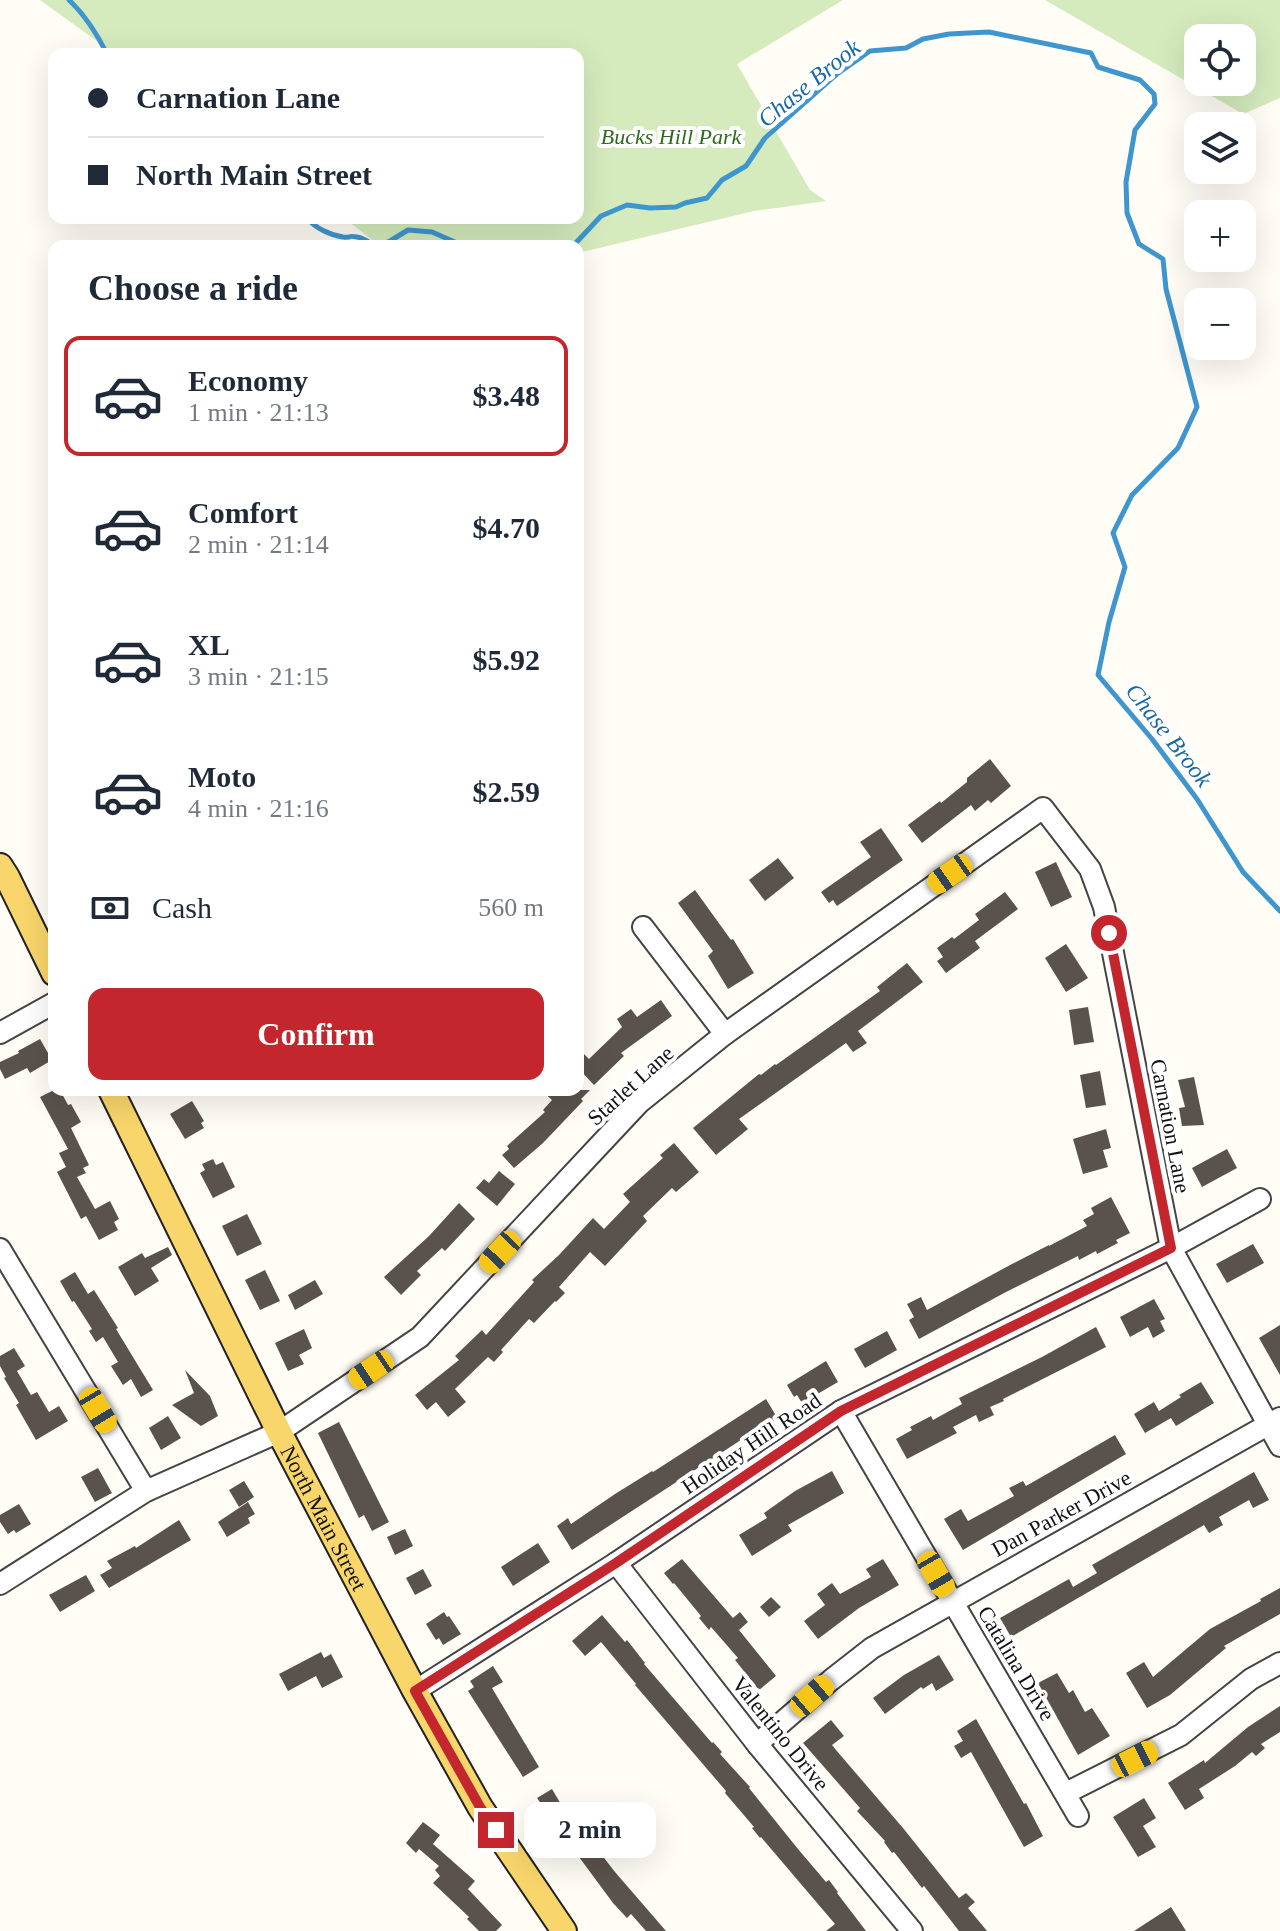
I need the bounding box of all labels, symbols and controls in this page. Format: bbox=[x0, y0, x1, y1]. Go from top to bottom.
map controls bbox=[1184, 24, 1256, 360]
button: locate bbox=[1184, 24, 1256, 96]
water label: Chase Brook bbox=[753, 34, 866, 132]
text: Carnation Lane bbox=[136, 81, 340, 114]
button: layers bbox=[1184, 112, 1256, 184]
park label: Bucks Hill Park bbox=[601, 124, 742, 149]
text: North Main Street bbox=[136, 158, 372, 191]
button: + bbox=[1184, 200, 1256, 272]
text: Choose a ride bbox=[88, 268, 298, 308]
button: − bbox=[1184, 288, 1256, 360]
icon: car bbox=[92, 360, 164, 432]
text: Economy bbox=[188, 364, 308, 397]
text: $3.48 bbox=[473, 379, 540, 412]
text: 1 min · 21:13 bbox=[188, 398, 329, 427]
icon: car bbox=[92, 492, 164, 564]
text: Comfort bbox=[188, 496, 298, 529]
text: $4.70 bbox=[473, 511, 540, 544]
text: 2 min · 21:14 bbox=[188, 530, 329, 559]
icon: car bbox=[92, 624, 164, 696]
text: XL bbox=[188, 628, 230, 661]
text: $5.92 bbox=[473, 643, 540, 676]
text: 3 min · 21:15 bbox=[188, 662, 329, 691]
water label: Chase Brook bbox=[1121, 678, 1218, 792]
icon: car bbox=[92, 756, 164, 828]
text: Moto bbox=[188, 760, 256, 793]
text: $2.59 bbox=[473, 775, 540, 808]
text: 4 min · 21:16 bbox=[188, 794, 329, 823]
car bbox=[923, 850, 977, 898]
icon: cash bbox=[88, 886, 132, 930]
text: Cash bbox=[152, 891, 212, 924]
text: 560 m bbox=[478, 893, 544, 922]
route start bbox=[1091, 915, 1127, 951]
button: Confirm bbox=[88, 988, 544, 1080]
street label: Starlet Lane bbox=[582, 1040, 678, 1130]
street label: Carnation Lane bbox=[1145, 1057, 1196, 1195]
car bbox=[475, 1226, 525, 1278]
car bbox=[344, 1347, 398, 1393]
car bbox=[75, 1383, 121, 1437]
street label: Holiday Hill Road bbox=[677, 1388, 826, 1499]
street label: North Main Street bbox=[275, 1441, 372, 1595]
street label: Dan Parker Drive bbox=[987, 1465, 1135, 1562]
car bbox=[914, 1547, 958, 1601]
street label: Catalina Drive bbox=[973, 1602, 1060, 1725]
street label: Valentino Drive bbox=[727, 1671, 834, 1796]
car bbox=[786, 1671, 838, 1721]
car bbox=[1108, 1737, 1162, 1781]
callout: 2 min bbox=[524, 1802, 656, 1858]
route end bbox=[478, 1812, 514, 1848]
text: 2 min bbox=[559, 1815, 621, 1844]

